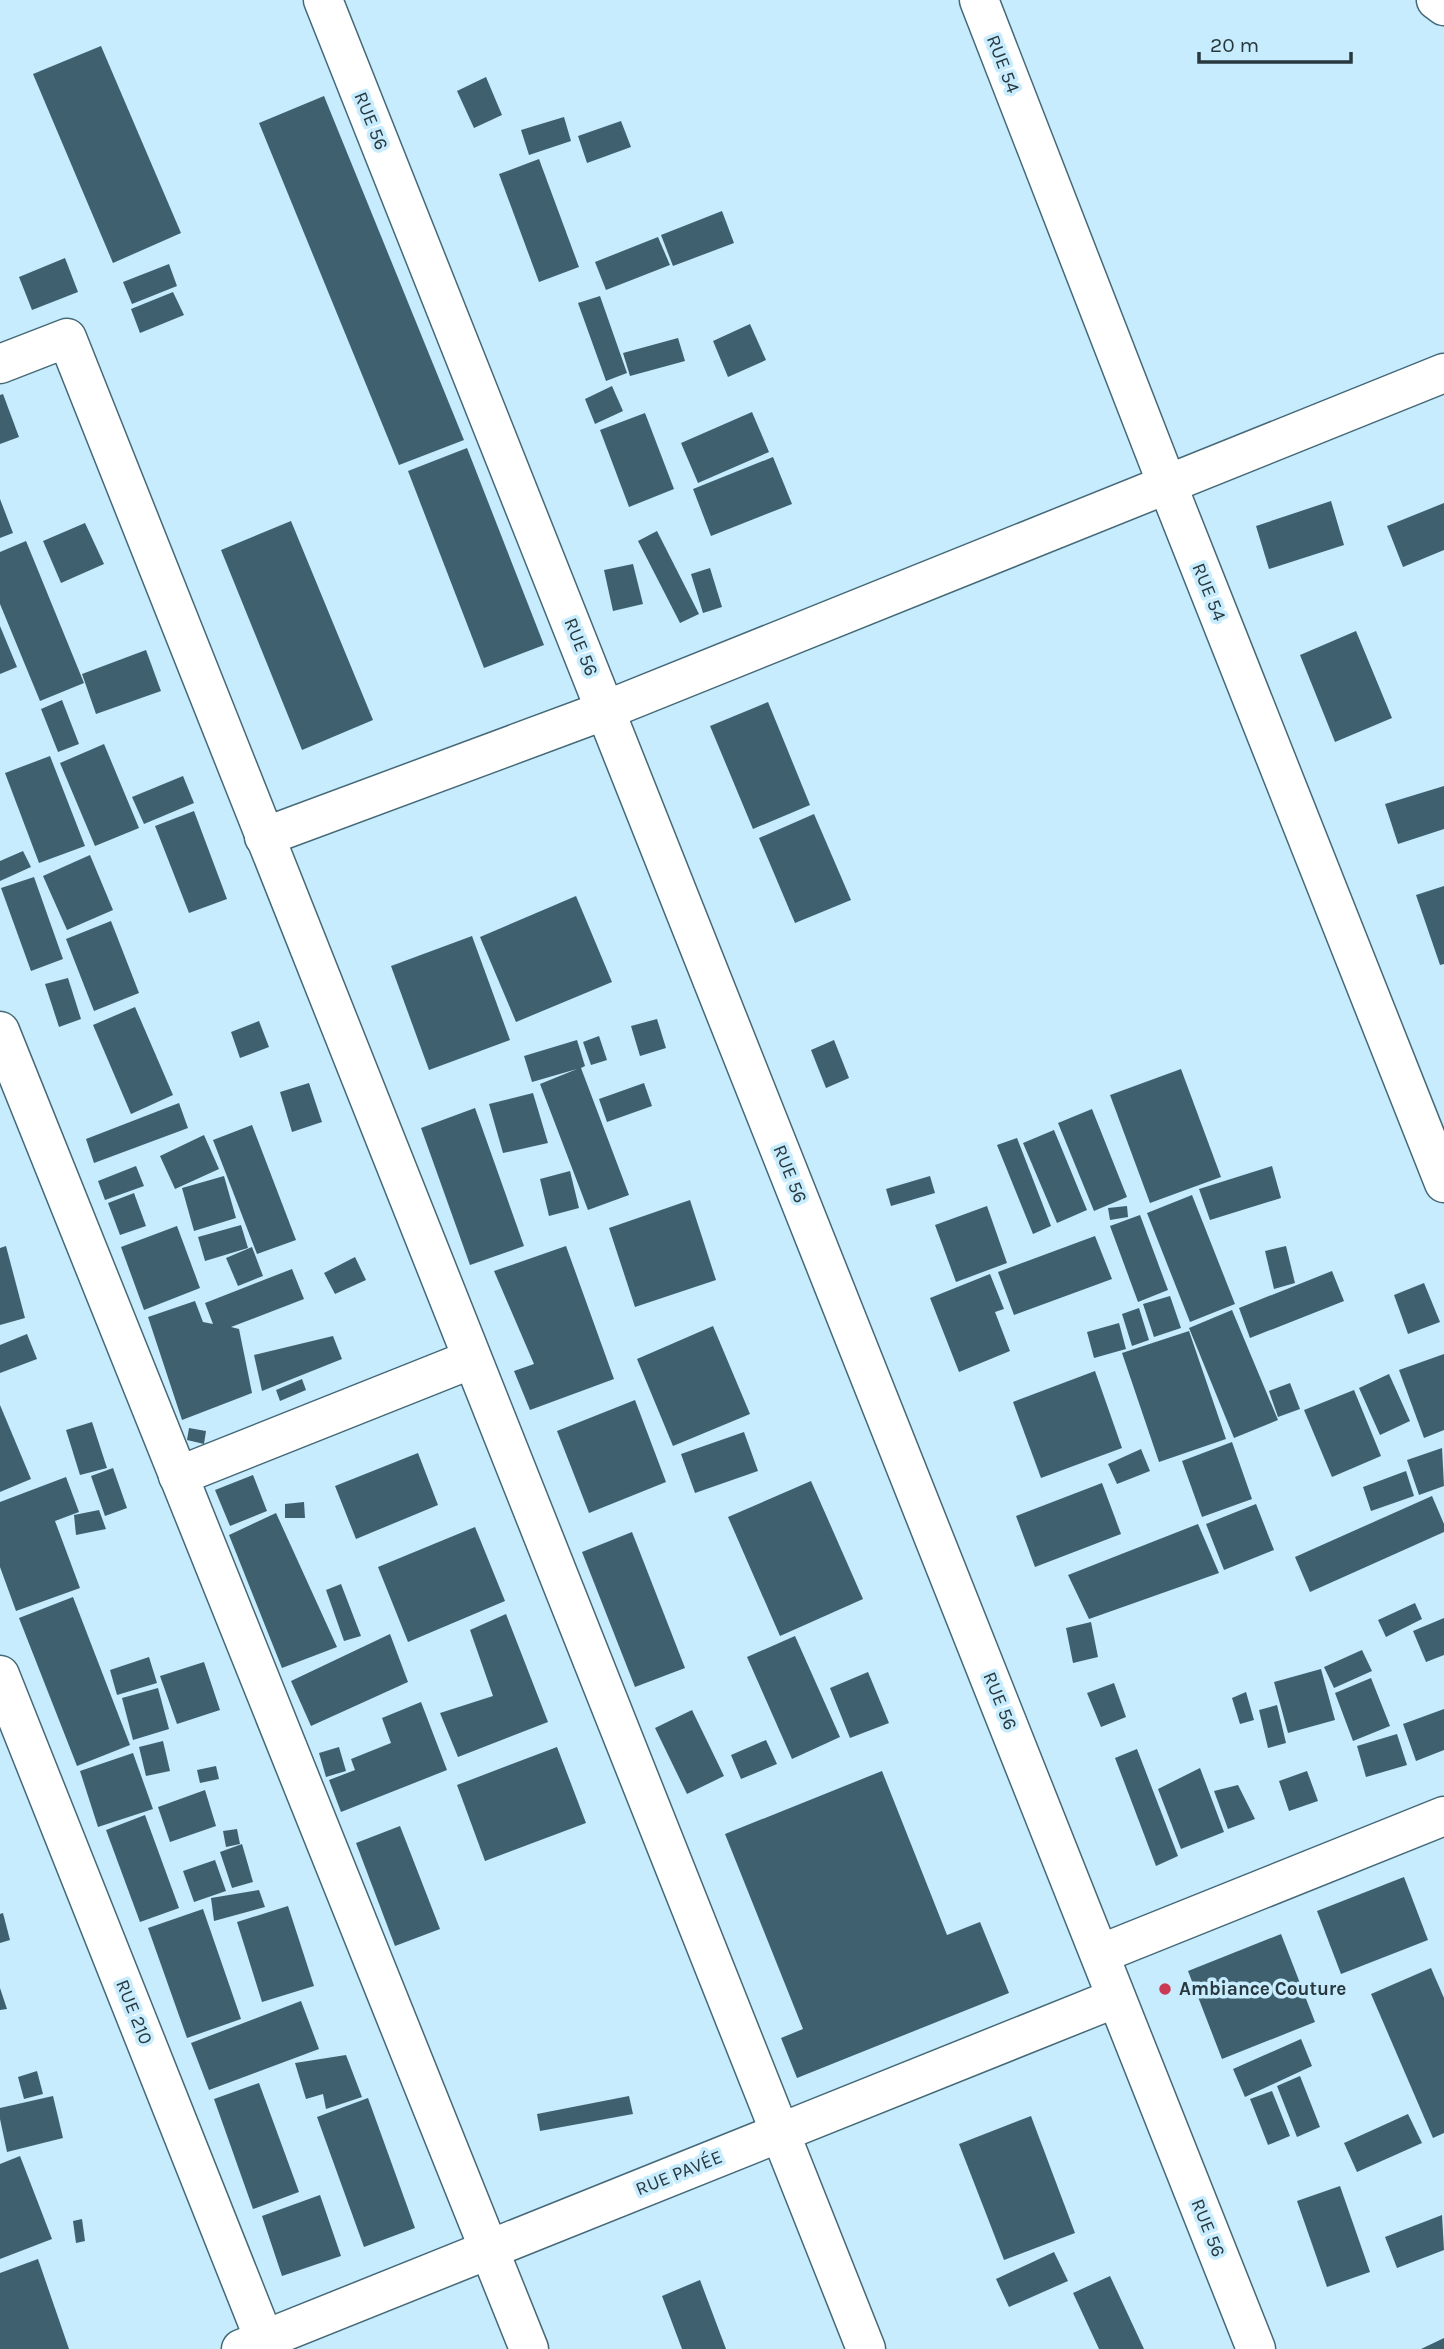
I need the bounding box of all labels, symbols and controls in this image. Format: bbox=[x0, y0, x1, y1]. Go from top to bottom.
scale bar bbox=[1199, 21, 1351, 65]
street label: RUE 54 bbox=[982, 32, 1024, 97]
text: 20 m bbox=[1210, 33, 1259, 57]
street label: RUE 56 bbox=[349, 89, 393, 153]
street label: RUE 54 bbox=[1187, 560, 1231, 625]
street label: RUE 56 bbox=[559, 615, 603, 679]
street label: RUE 56 bbox=[768, 1142, 812, 1206]
street label: RUE 56 bbox=[978, 1669, 1022, 1733]
street label: RUE 210 bbox=[111, 1976, 157, 2048]
place label: Ambiance Couture bbox=[1179, 1978, 1346, 2000]
marker: Ambiance Couture bbox=[1157, 1981, 1173, 1997]
street label: RUE PAVÉE bbox=[632, 2145, 726, 2200]
street label: RUE 56 bbox=[1186, 2196, 1230, 2260]

